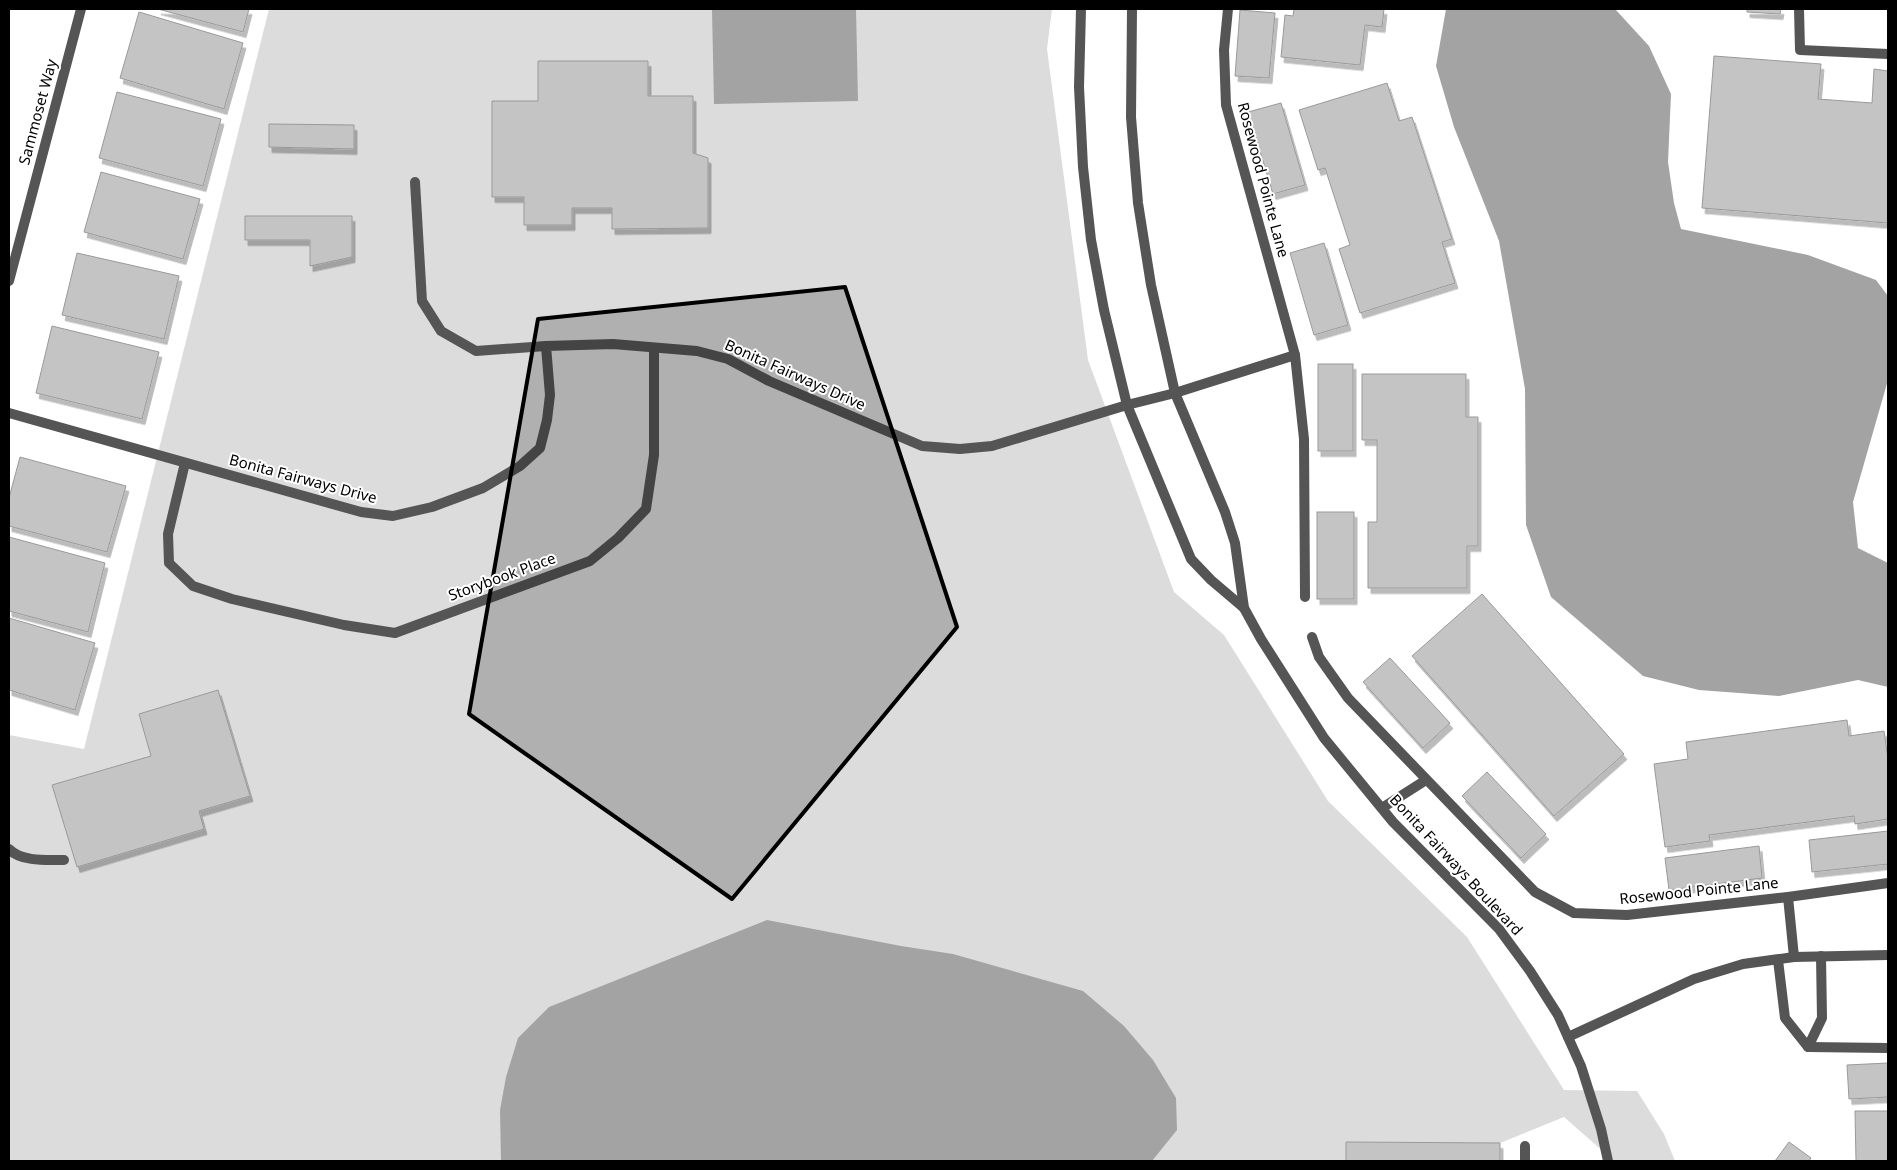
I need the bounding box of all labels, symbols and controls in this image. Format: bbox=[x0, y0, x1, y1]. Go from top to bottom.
street label: Sammoset Way bbox=[13, 56, 61, 167]
street label: Rosewood Pointe Lane bbox=[1234, 100, 1294, 260]
street label: Bonita Fairways Drive bbox=[722, 334, 869, 414]
street label: Bonita Fairways Drive bbox=[227, 449, 379, 507]
street label: Storybook Place bbox=[445, 547, 558, 605]
street label: Bonita Fairways Boulevard bbox=[1386, 789, 1528, 939]
street label: Rosewood Pointe Lane bbox=[1618, 872, 1779, 908]

